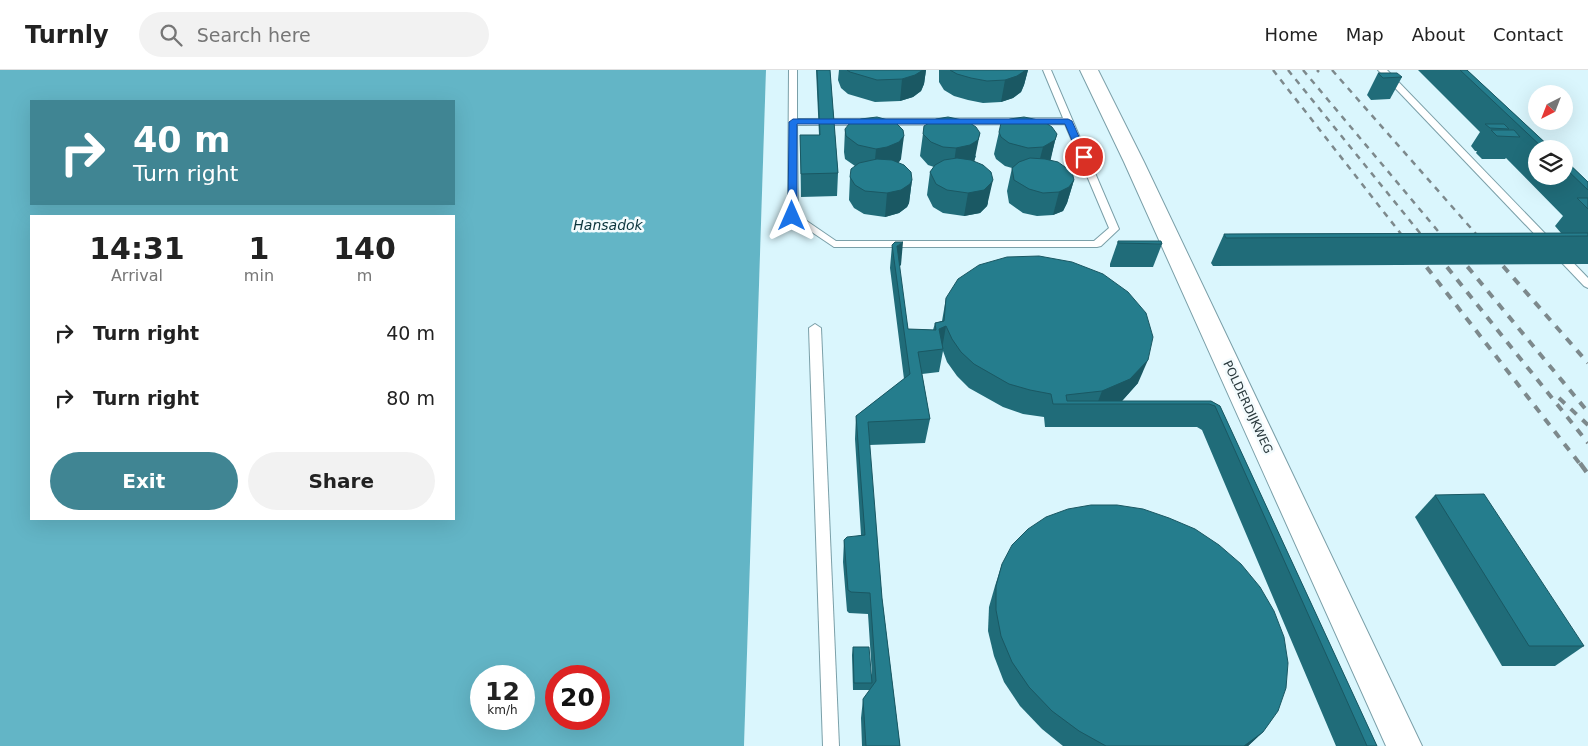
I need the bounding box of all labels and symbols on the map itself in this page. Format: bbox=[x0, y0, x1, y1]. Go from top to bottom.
north arrow bbox=[1528, 85, 1572, 130]
pin bbox=[1063, 136, 1105, 178]
position arrow bbox=[765, 189, 817, 241]
water label: Hansadok bbox=[573, 217, 644, 233]
street label: POLDERDIJKWEG bbox=[1220, 358, 1276, 456]
speed limit sign: 20 bbox=[545, 665, 610, 730]

